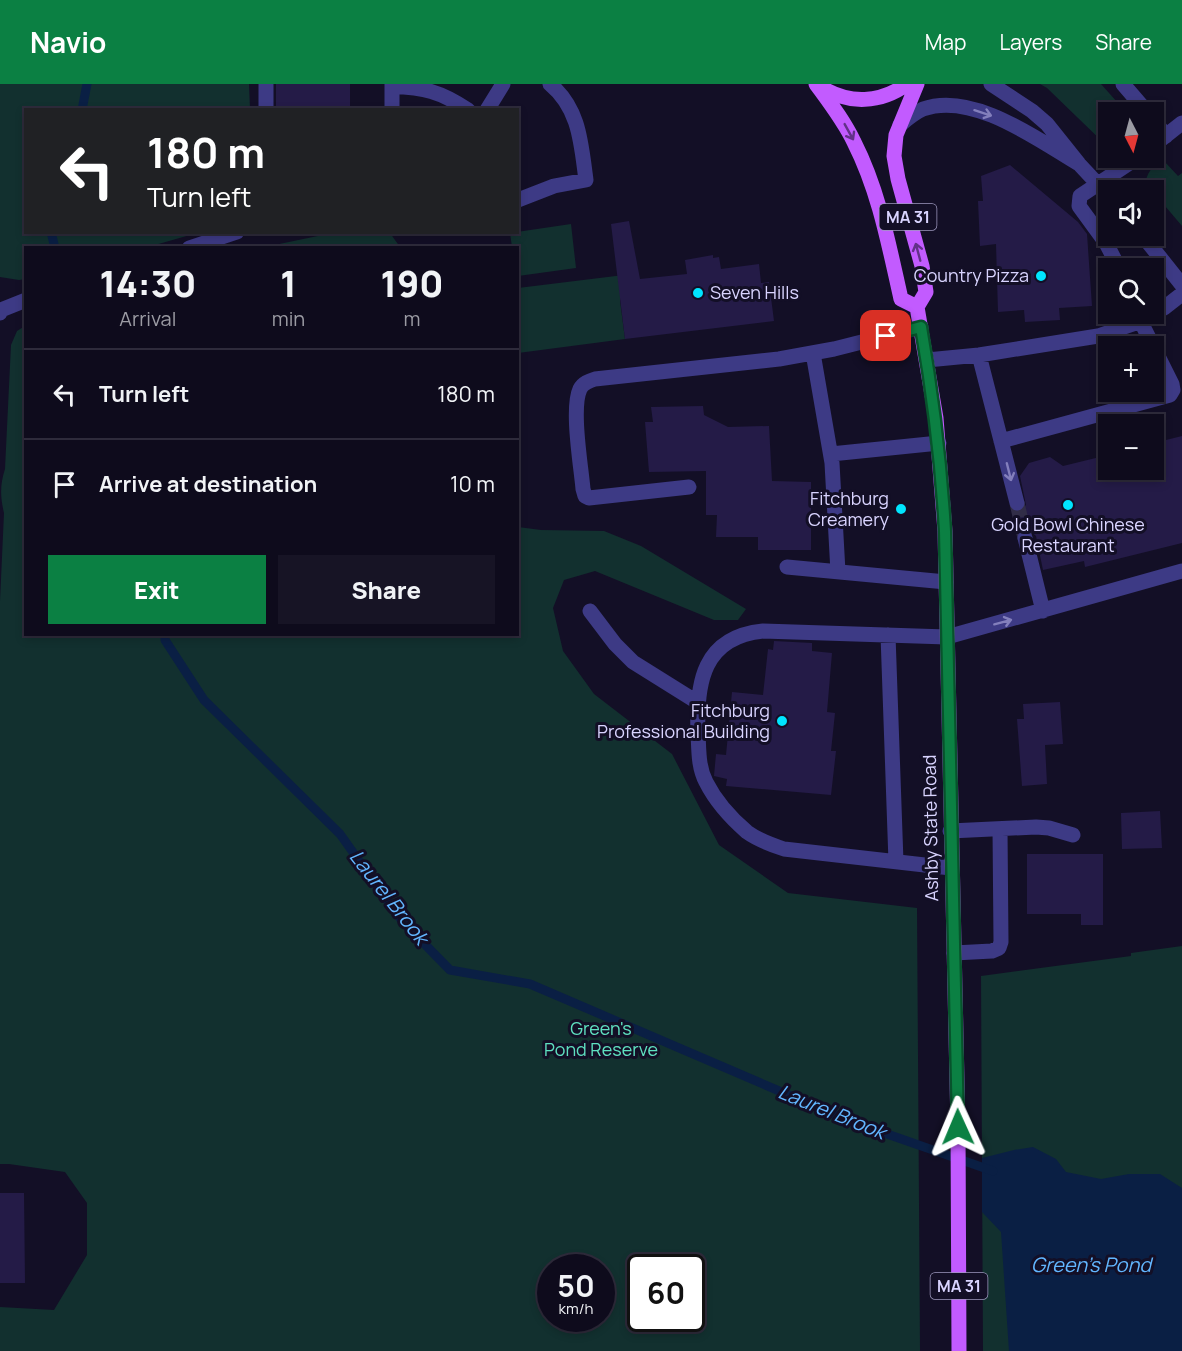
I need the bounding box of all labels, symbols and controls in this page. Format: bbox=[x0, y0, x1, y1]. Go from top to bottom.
text: Navio bbox=[30, 23, 106, 61]
text: Map bbox=[925, 28, 966, 56]
text: Layers bbox=[999, 28, 1062, 56]
text: Share bbox=[1095, 28, 1152, 56]
north arrow bbox=[1098, 102, 1164, 168]
map controls bbox=[1098, 102, 1164, 480]
one-way arrow bbox=[973, 108, 992, 119]
text: 180 m bbox=[147, 123, 265, 181]
one-way arrow bbox=[843, 123, 855, 140]
icon: left bbox=[48, 132, 126, 210]
text: Turn left bbox=[147, 178, 251, 215]
button: sound bbox=[1098, 180, 1164, 246]
road number: MA 31 bbox=[880, 204, 936, 230]
one-way arrow bbox=[912, 243, 923, 262]
button: search bbox=[1098, 258, 1164, 324]
text: 14:30 bbox=[99, 259, 196, 308]
text: 1 bbox=[280, 259, 297, 308]
text: 190 bbox=[381, 259, 444, 308]
place label: Country Pizza bbox=[914, 263, 1029, 287]
marker: Country Pizza bbox=[1034, 269, 1048, 283]
place label: Seven Hills bbox=[710, 280, 799, 304]
marker: Seven Hills bbox=[691, 286, 705, 300]
text: Arrival bbox=[119, 305, 176, 332]
text: min bbox=[272, 305, 305, 332]
text: m bbox=[404, 305, 421, 332]
pin bbox=[860, 310, 911, 361]
icon: arrive bbox=[869, 319, 902, 352]
button: + bbox=[1098, 336, 1164, 402]
icon: left bbox=[48, 378, 81, 411]
text: Turn left bbox=[99, 379, 189, 409]
text: 180 m bbox=[437, 379, 495, 409]
button: − bbox=[1098, 414, 1164, 480]
one-way arrow bbox=[1004, 462, 1016, 481]
icon: arrive bbox=[48, 468, 81, 501]
text: Arrive at destination bbox=[99, 469, 317, 499]
text: 10 m bbox=[450, 469, 495, 499]
place label: Fitchburg Creamery bbox=[808, 486, 889, 531]
marker: Gold Bowl Chinese Restaurant bbox=[1061, 498, 1075, 512]
marker: Fitchburg Creamery bbox=[894, 502, 908, 516]
place label: Gold Bowl Chinese Restaurant bbox=[991, 512, 1145, 557]
button: Exit bbox=[48, 555, 266, 624]
button: Share bbox=[278, 555, 495, 624]
one-way arrow bbox=[993, 615, 1012, 627]
place label: Fitchburg Professional Building bbox=[597, 698, 770, 743]
marker: Fitchburg Professional Building bbox=[775, 714, 789, 728]
street label: Ashby State Road bbox=[917, 754, 943, 902]
water label: Laurel Brook bbox=[344, 844, 437, 952]
park label: Green's Pond Reserve bbox=[544, 1016, 658, 1061]
water label: Laurel Brook bbox=[775, 1078, 893, 1146]
position arrow bbox=[926, 1095, 990, 1159]
water label: Green's Pond bbox=[1031, 1251, 1154, 1278]
speed limit sign: 60 bbox=[627, 1254, 705, 1332]
text: 50 bbox=[557, 1265, 595, 1306]
road number: MA 31 bbox=[930, 1273, 988, 1299]
text: km/h bbox=[559, 1298, 593, 1319]

